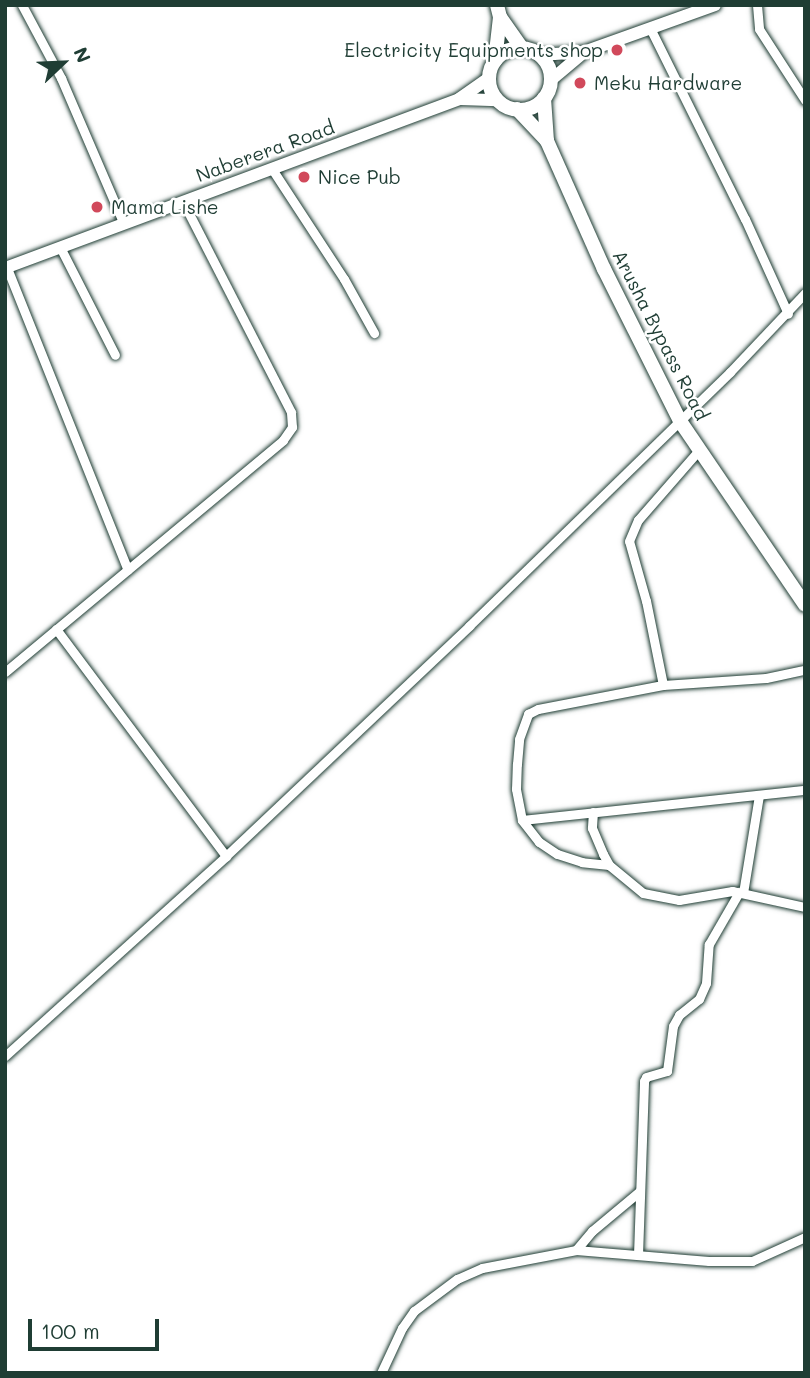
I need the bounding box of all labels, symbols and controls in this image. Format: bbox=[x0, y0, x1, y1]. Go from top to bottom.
north arrow bbox=[28, 28, 98, 98]
place label: Electricity Equipments shop bbox=[344, 39, 603, 61]
marker: Electricity Equipments shop bbox=[609, 42, 625, 58]
text: N bbox=[68, 43, 97, 66]
place label: Meku Hardware bbox=[594, 72, 742, 94]
marker: Meku Hardware bbox=[572, 75, 588, 91]
street label: Naberera Road bbox=[193, 115, 337, 187]
place label: Nice Pub bbox=[318, 166, 401, 188]
marker: Nice Pub bbox=[296, 169, 312, 185]
place label: Mama Lishe bbox=[111, 196, 219, 218]
marker: Mama Lishe bbox=[89, 199, 105, 215]
street label: Arusha Bypass Road bbox=[608, 246, 714, 424]
scale bar bbox=[32, 1304, 163, 1348]
text: 100 m bbox=[41, 1317, 100, 1344]

